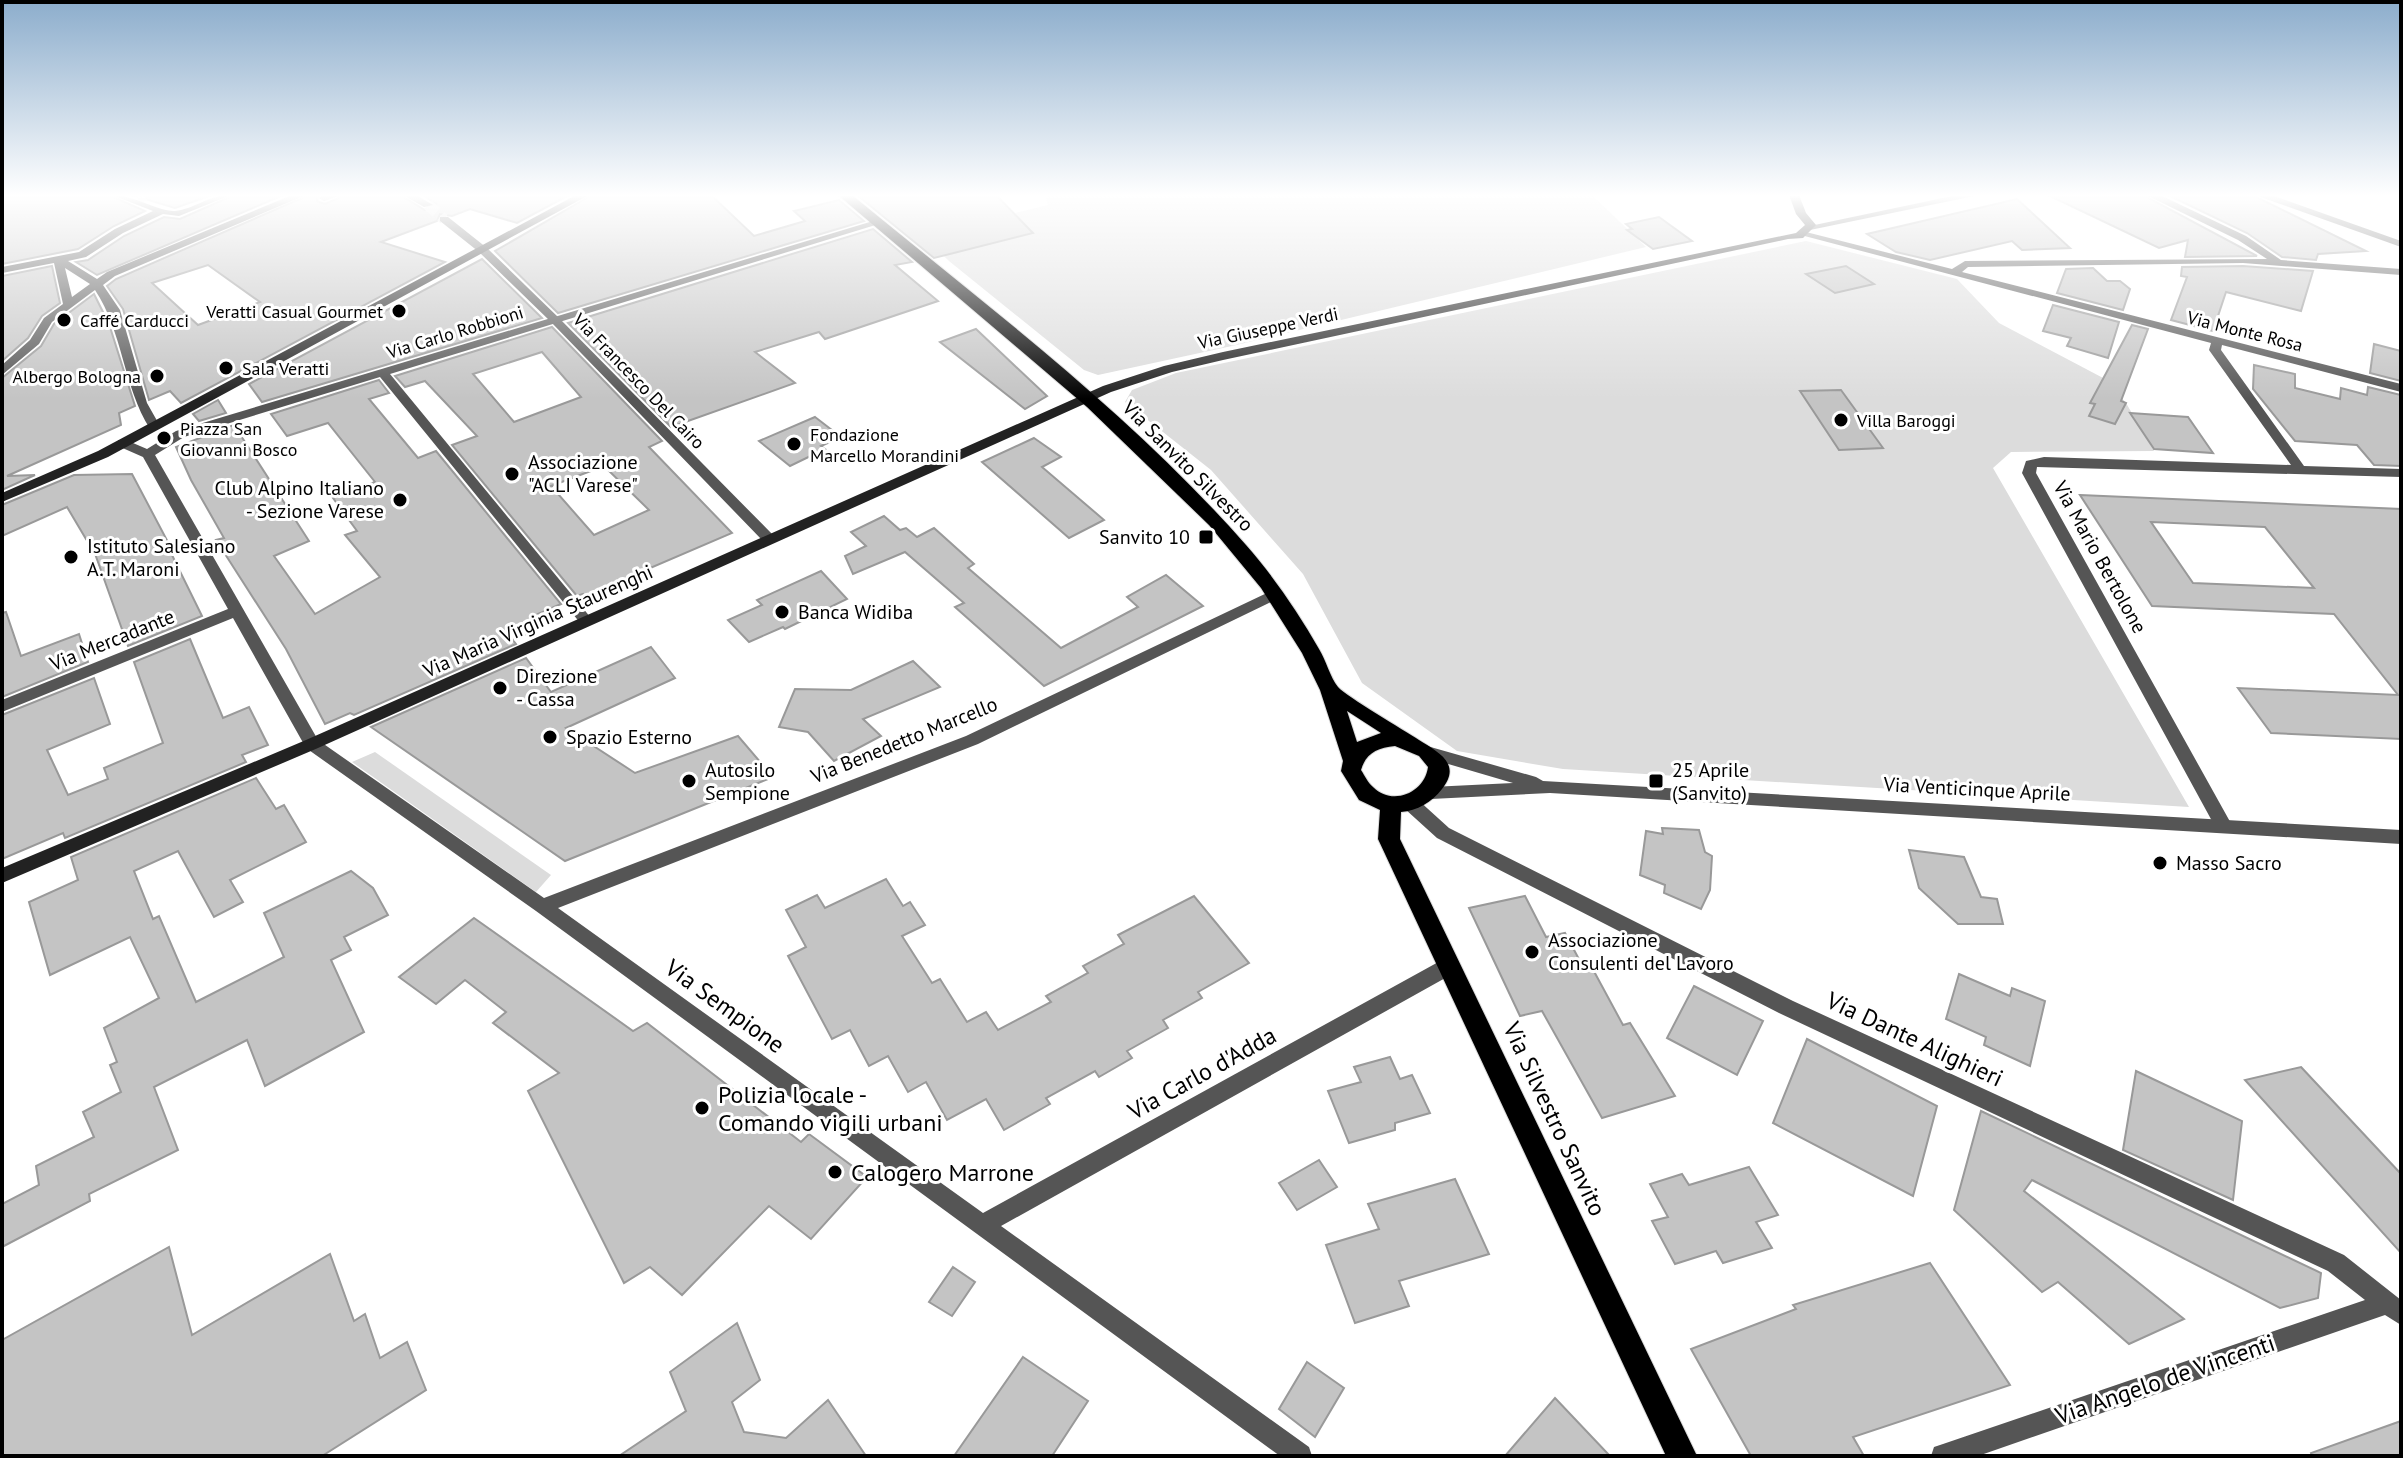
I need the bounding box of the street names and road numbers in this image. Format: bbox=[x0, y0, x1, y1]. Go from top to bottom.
street label: Via Carlo Robbioni bbox=[383, 300, 526, 364]
street label: Via Giuseppe Verdi bbox=[1195, 302, 1340, 354]
street label: Via Monte Rosa bbox=[2184, 305, 2305, 356]
street label: Via Francesco Del Cairo bbox=[567, 308, 710, 454]
street label: Via Sanvito Silvestro bbox=[1116, 394, 1259, 537]
street label: Via Mario Bertolone bbox=[2047, 475, 2153, 638]
street label: Via Maria Virginia Staurenghi bbox=[418, 559, 657, 684]
street label: Via Mercadante bbox=[45, 603, 178, 677]
street label: Via Benedetto Marcello bbox=[806, 691, 1001, 790]
street label: Via Venticinque Aprile bbox=[1882, 771, 2071, 807]
street label: Via Sempione bbox=[658, 952, 791, 1060]
street label: Via Dante Alighieri bbox=[1821, 984, 2008, 1094]
street label: Via Silvestro Sanvito bbox=[1496, 1016, 1613, 1221]
street label: Via Carlo d'Adda bbox=[1121, 1019, 1282, 1127]
street label: Via Angelo de Vincenti bbox=[2050, 1327, 2279, 1431]

